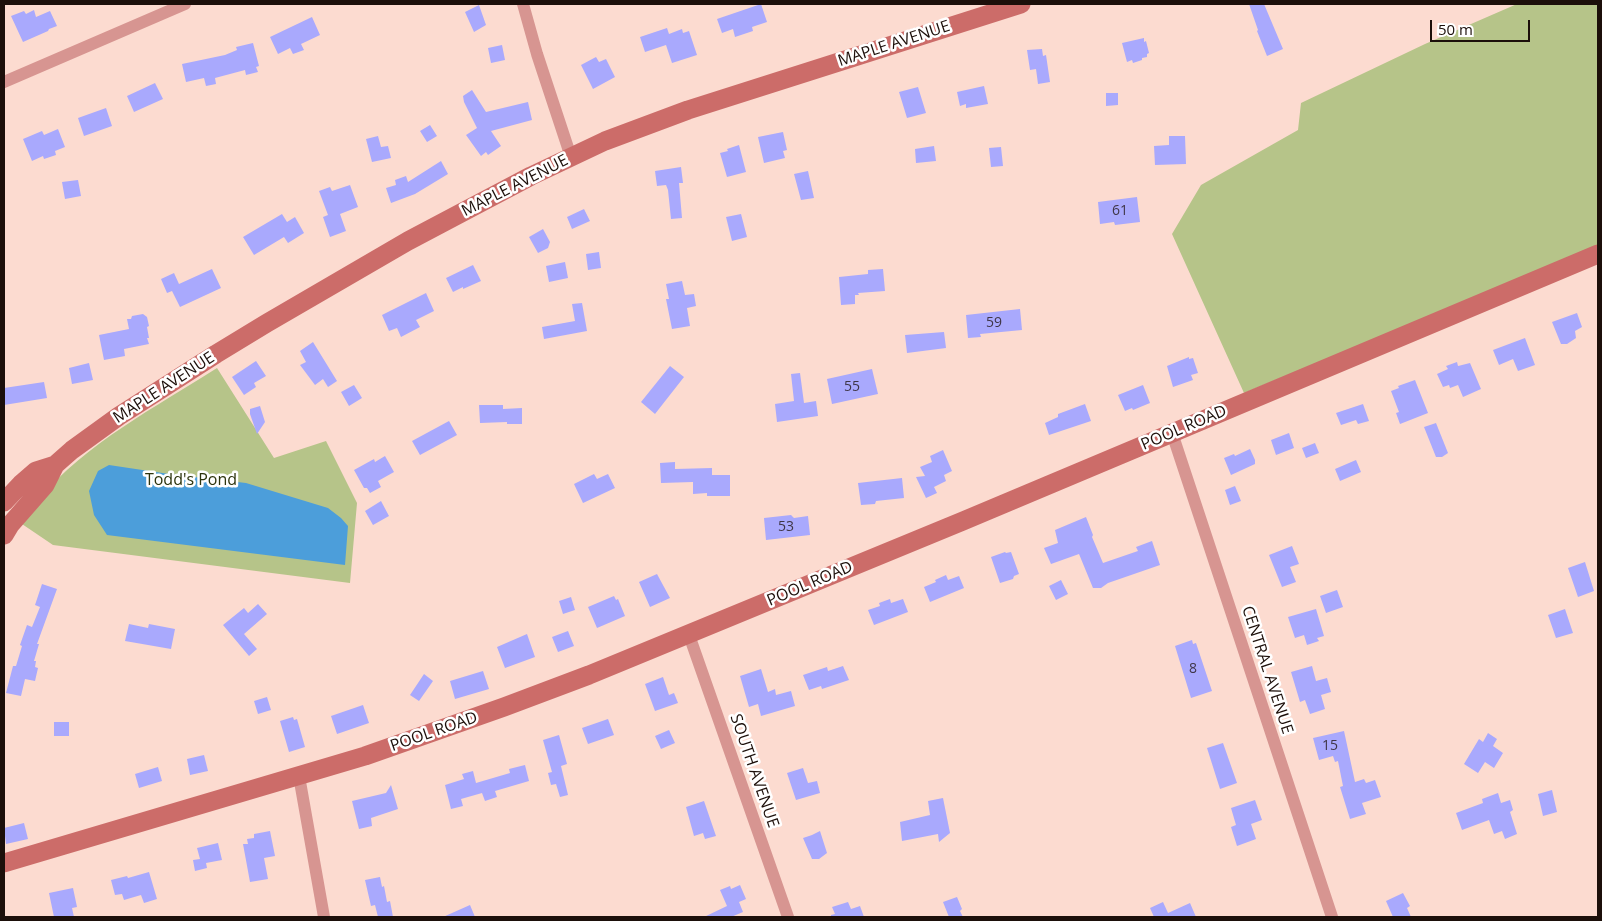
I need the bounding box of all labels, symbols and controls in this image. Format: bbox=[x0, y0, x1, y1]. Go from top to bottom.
scale bar bbox=[1432, 10, 1532, 42]
street label: MAPLE AVENUE bbox=[836, 17, 952, 71]
text: 50 m bbox=[1438, 19, 1473, 39]
street label: MAPLE AVENUE bbox=[459, 151, 571, 221]
house number: 61 bbox=[1112, 203, 1128, 219]
house number: 59 bbox=[986, 315, 1002, 331]
street label: MAPLE AVENUE bbox=[110, 348, 218, 428]
house number: 55 bbox=[844, 379, 860, 395]
street label: POOL ROAD bbox=[1138, 401, 1230, 455]
park label: Todd's Pond bbox=[145, 470, 237, 490]
house number: 53 bbox=[778, 519, 794, 535]
street label: POOL ROAD bbox=[764, 557, 856, 611]
street label: CENTRAL AVENUE bbox=[1237, 604, 1297, 736]
house number: 8 bbox=[1189, 661, 1197, 677]
street label: POOL ROAD bbox=[388, 708, 480, 756]
street label: SOUTH AVENUE bbox=[726, 712, 782, 830]
house number: 15 bbox=[1322, 738, 1338, 754]

